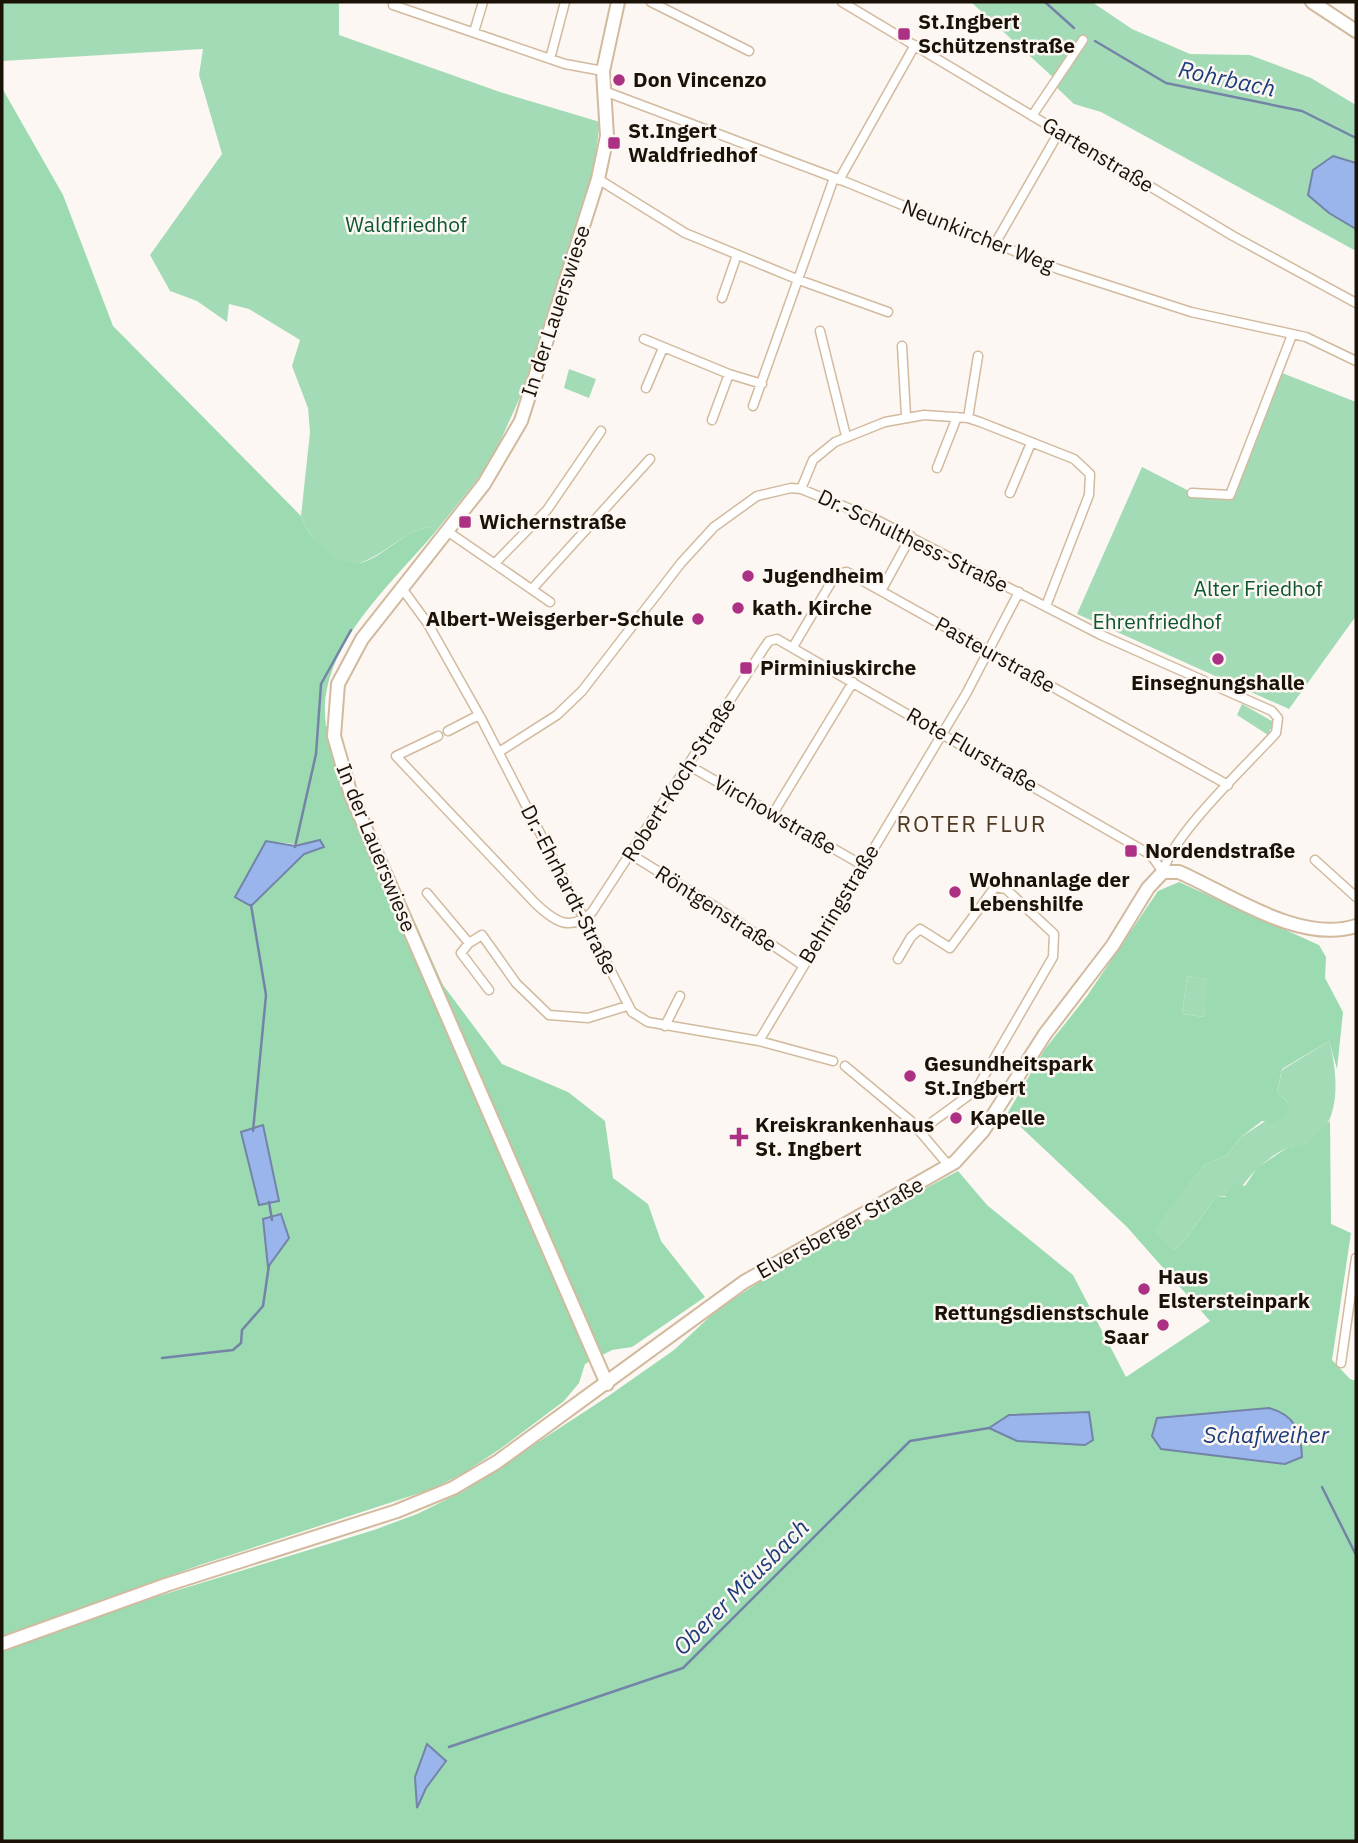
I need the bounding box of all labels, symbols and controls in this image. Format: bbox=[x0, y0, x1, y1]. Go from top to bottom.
place label: St.Ingbert Schützenstraße bbox=[918, 7, 1075, 59]
marker: St.Ingbert Schützenstraße bbox=[896, 26, 912, 42]
water label: Rohrbach bbox=[1176, 53, 1279, 103]
place label: Don Vincenzo bbox=[633, 65, 767, 93]
marker: Don Vincenzo bbox=[611, 72, 627, 88]
street label: Gartenstraße bbox=[1037, 110, 1160, 198]
place label: St.Ingert Waldfriedhof bbox=[628, 116, 758, 168]
marker: St.Ingert Waldfriedhof bbox=[606, 135, 622, 151]
street label: Neunkircher Weg bbox=[898, 192, 1059, 278]
park label: Waldfriedhof bbox=[345, 210, 467, 238]
street label: In der Lauerswiese bbox=[514, 221, 596, 400]
street label: Dr.-Schulthess-Straße bbox=[814, 482, 1013, 598]
place label: Wichernstraße bbox=[479, 507, 627, 535]
marker: Wichernstraße bbox=[457, 514, 473, 530]
place label: Jugendheim bbox=[762, 561, 884, 589]
marker: Jugendheim bbox=[740, 568, 756, 584]
park label: Alter Friedhof bbox=[1194, 574, 1323, 602]
place label: kath. Kirche bbox=[752, 593, 872, 621]
marker: kath. Kirche bbox=[730, 600, 746, 616]
place label: Albert-Weisgerber-Schule bbox=[426, 604, 684, 632]
park label: Ehrenfriedhof bbox=[1092, 607, 1222, 635]
street label: Pasteurstraße bbox=[930, 610, 1061, 699]
marker: Albert-Weisgerber-Schule bbox=[690, 611, 706, 627]
marker: Einsegnungshalle bbox=[1210, 651, 1226, 667]
place label: Pirminiuskirche bbox=[760, 653, 917, 681]
marker: Pirminiuskirche bbox=[738, 660, 754, 676]
place label: Einsegnungshalle bbox=[1131, 668, 1305, 696]
street label: Robert-Koch-Straße bbox=[615, 692, 742, 867]
street label: Rote Flurstraße bbox=[902, 700, 1043, 798]
street label: In der Lauerswiese bbox=[330, 759, 423, 936]
street label: Virchowstraße bbox=[709, 768, 842, 861]
street label: Dr.-Ehrhardt-Straße bbox=[515, 800, 625, 979]
district label: ROTER FLUR bbox=[896, 808, 1048, 838]
place label: Nordendstraße bbox=[1145, 836, 1296, 864]
street label: Behringstraße bbox=[792, 839, 885, 968]
marker: Nordendstraße bbox=[1123, 843, 1139, 859]
street label: Röntgenstraße bbox=[650, 858, 783, 958]
place label: Wohnanlage der Lebenshilfe bbox=[969, 865, 1130, 917]
marker: Wohnanlage der Lebenshilfe bbox=[947, 884, 963, 900]
place label: Gesundheitspark St.Ingbert bbox=[924, 1049, 1094, 1101]
marker: Gesundheitspark St.Ingbert bbox=[902, 1068, 918, 1084]
place label: Kapelle bbox=[970, 1103, 1045, 1131]
place label: Kreiskrankenhaus St. Ingbert bbox=[755, 1110, 934, 1162]
marker: Kapelle bbox=[948, 1110, 964, 1126]
marker: Kreiskrankenhaus St. Ingbert bbox=[729, 1127, 749, 1147]
street label: Elversberger Straße bbox=[751, 1170, 928, 1285]
place label: Haus Elstersteinpark bbox=[1158, 1262, 1311, 1314]
marker: Haus Elstersteinpark bbox=[1136, 1281, 1152, 1297]
place label: Rettungsdienstschule Saar bbox=[934, 1298, 1150, 1350]
marker: Rettungsdienstschule Saar bbox=[1155, 1317, 1171, 1333]
water label: Schafweiher bbox=[1203, 1419, 1329, 1449]
water label: Oberer Mäusbach bbox=[666, 1512, 815, 1661]

